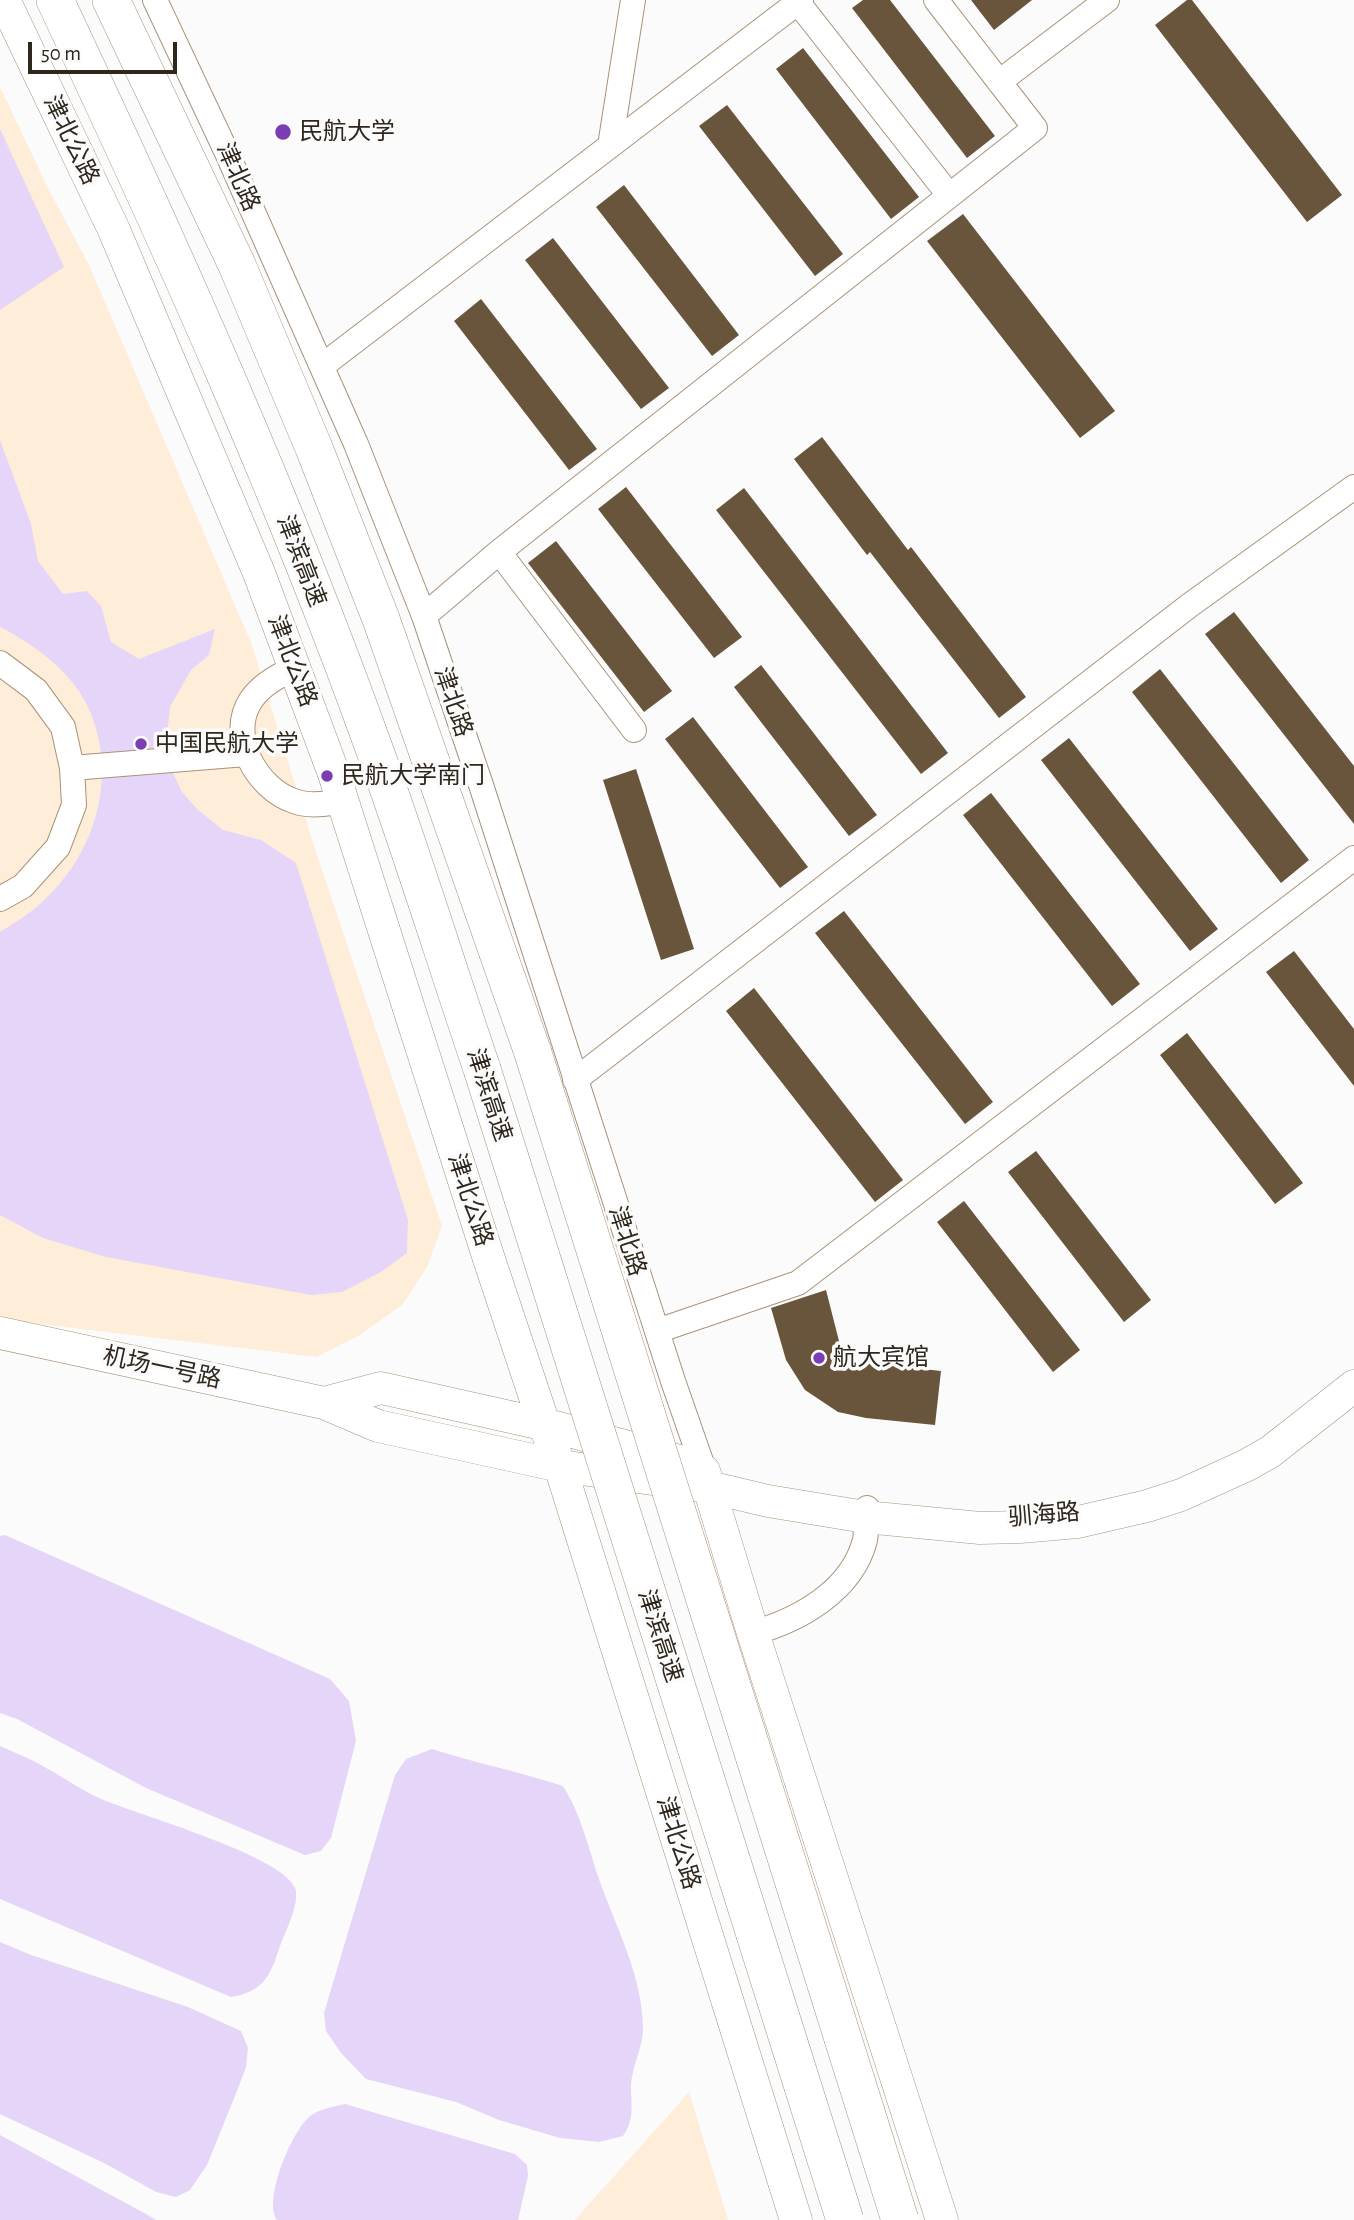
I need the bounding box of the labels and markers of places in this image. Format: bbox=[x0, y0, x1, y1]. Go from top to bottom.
place label: 民航大学 bbox=[299, 118, 395, 146]
marker: 民航大学 bbox=[273, 122, 293, 142]
place label: 中国民航大学 bbox=[155, 730, 299, 758]
marker: 中国民航大学 bbox=[133, 736, 149, 752]
place label: 民航大学南门 bbox=[341, 762, 485, 790]
marker: 民航大学南门 bbox=[319, 768, 335, 784]
place label: 航大宾馆 bbox=[833, 1344, 929, 1372]
marker: 航大宾馆 bbox=[811, 1350, 827, 1366]

